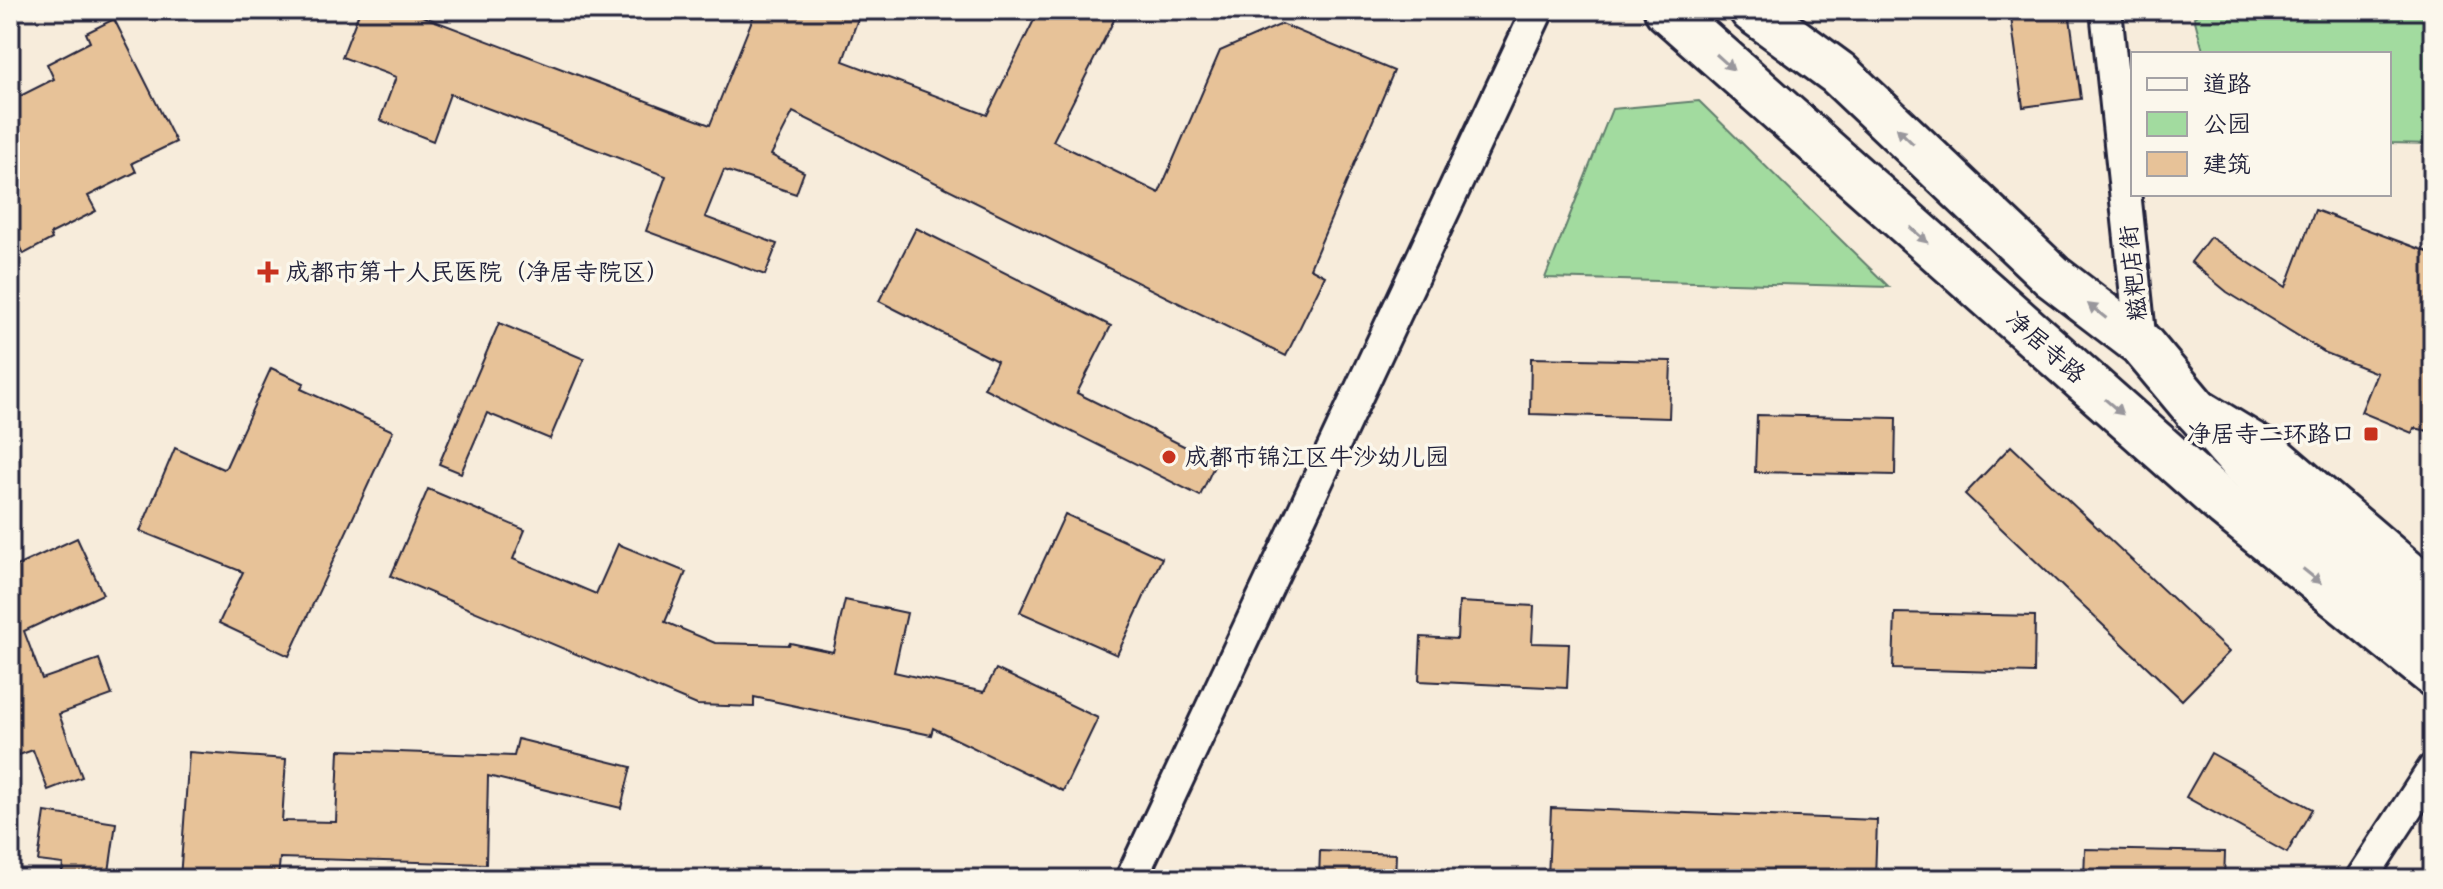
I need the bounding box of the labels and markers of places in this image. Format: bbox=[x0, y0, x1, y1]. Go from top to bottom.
place label: 成都市第十人民医院（净居寺院区） bbox=[286, 252, 670, 288]
marker: 成都市第十人民医院（净居寺院区） bbox=[257, 261, 279, 283]
place label: 净居寺二环路口 bbox=[2187, 414, 2355, 450]
marker: 净居寺二环路口 bbox=[2362, 425, 2380, 443]
place label: 成都市锦江区牛沙幼儿园 bbox=[1185, 437, 1449, 473]
marker: 成都市锦江区牛沙幼儿园 bbox=[1160, 448, 1178, 466]

